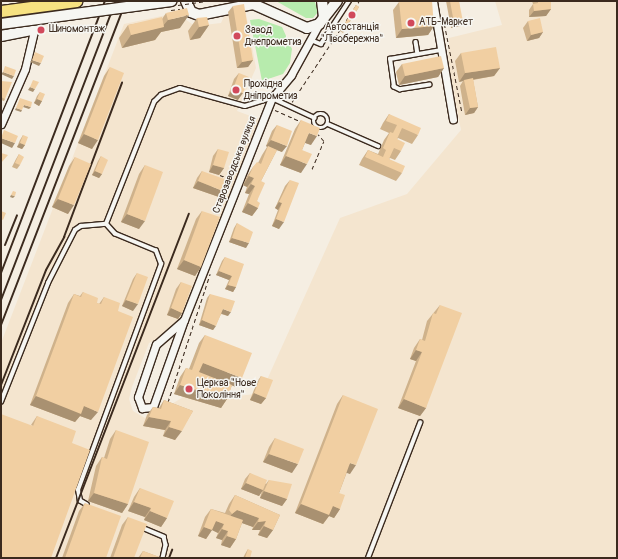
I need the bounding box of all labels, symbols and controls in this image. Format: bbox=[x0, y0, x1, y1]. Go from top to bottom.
marker: Автостанція "Лівобережна" bbox=[347, 10, 357, 20]
place label: АТБ-Маркет bbox=[419, 17, 473, 29]
marker: АТБ-Маркет bbox=[406, 18, 416, 28]
place label: Автостанція "Лівобережна" bbox=[321, 21, 383, 44]
place label: Шиномонтаж bbox=[49, 24, 105, 36]
place label: Завод Днепрометиз bbox=[245, 24, 302, 48]
marker: Шиномонтаж bbox=[36, 25, 46, 35]
marker: Завод Днепрометиз bbox=[232, 31, 242, 41]
place label: Прохідна Дніпрометиз bbox=[244, 78, 298, 102]
marker: Прохідна Дніпрометиз bbox=[231, 85, 241, 95]
street label: Старозаводська вулиця bbox=[211, 115, 259, 215]
place label: Церква "Нове Покоління" bbox=[197, 377, 256, 400]
marker: Церква "Нове Покоління" bbox=[184, 384, 194, 394]

